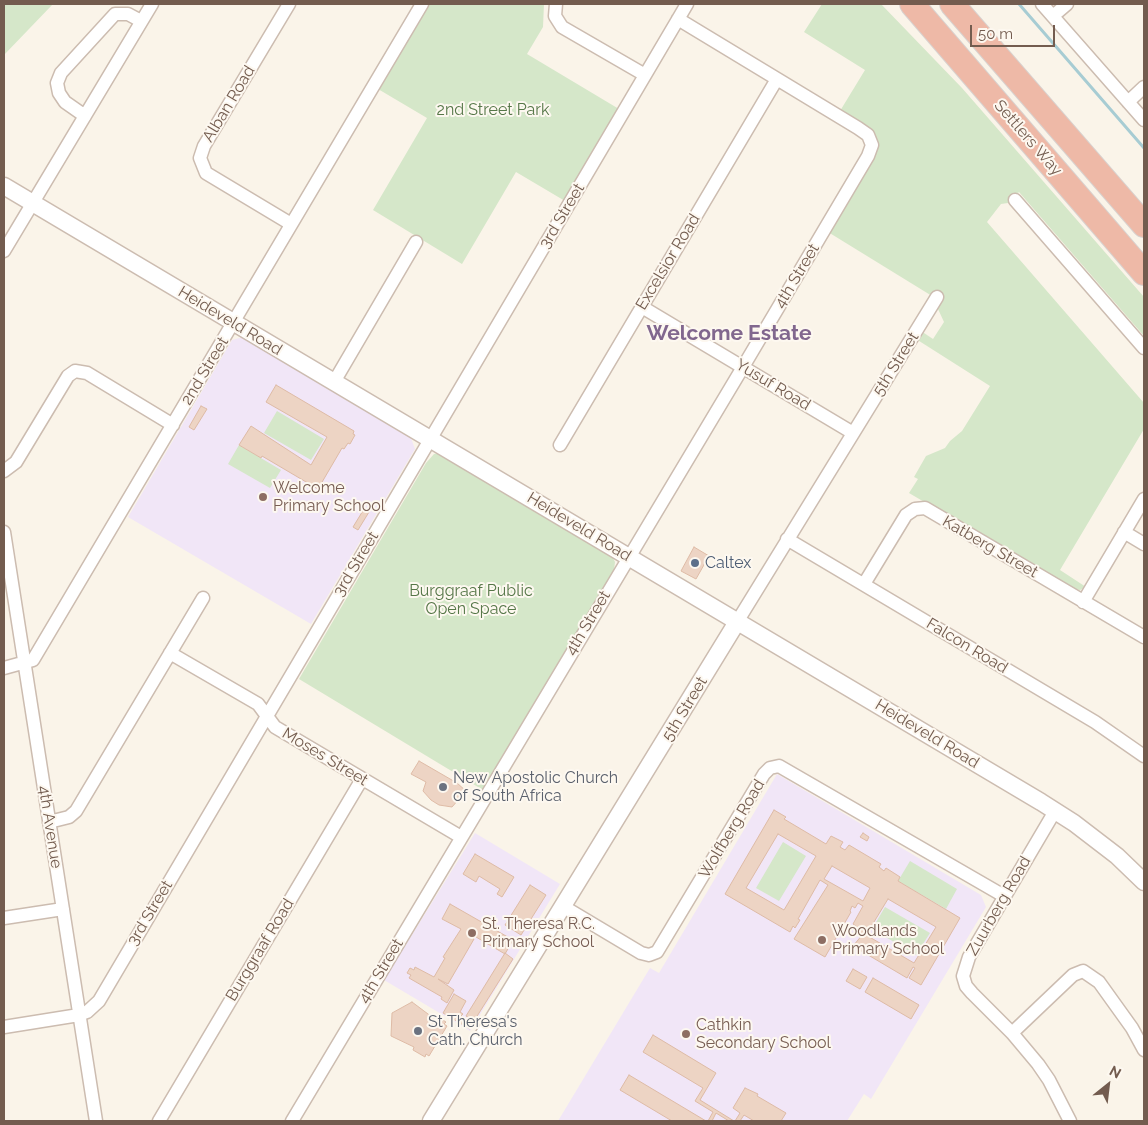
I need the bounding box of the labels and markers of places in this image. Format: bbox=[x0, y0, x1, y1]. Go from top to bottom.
place label: Welcome Primary School bbox=[273, 478, 385, 516]
marker: Welcome Primary School bbox=[257, 491, 269, 503]
place label: Caltex bbox=[705, 553, 751, 573]
marker: Caltex bbox=[689, 557, 701, 569]
place label: New Apostolic Church of South Africa bbox=[453, 768, 618, 806]
marker: New Apostolic Church of South Africa bbox=[437, 781, 449, 793]
place label: St. Theresa R.C. Primary School bbox=[482, 914, 595, 952]
place label: Woodlands Primary School bbox=[832, 921, 944, 959]
marker: St. Theresa R.C. Primary School bbox=[466, 927, 478, 939]
marker: Woodlands Primary School bbox=[816, 934, 828, 946]
place label: St Theresa's Cath. Church bbox=[428, 1012, 523, 1050]
place label: Cathkin Secondary School bbox=[696, 1015, 831, 1053]
marker: St Theresa's Cath. Church bbox=[412, 1025, 424, 1037]
marker: Cathkin Secondary School bbox=[680, 1028, 692, 1040]

